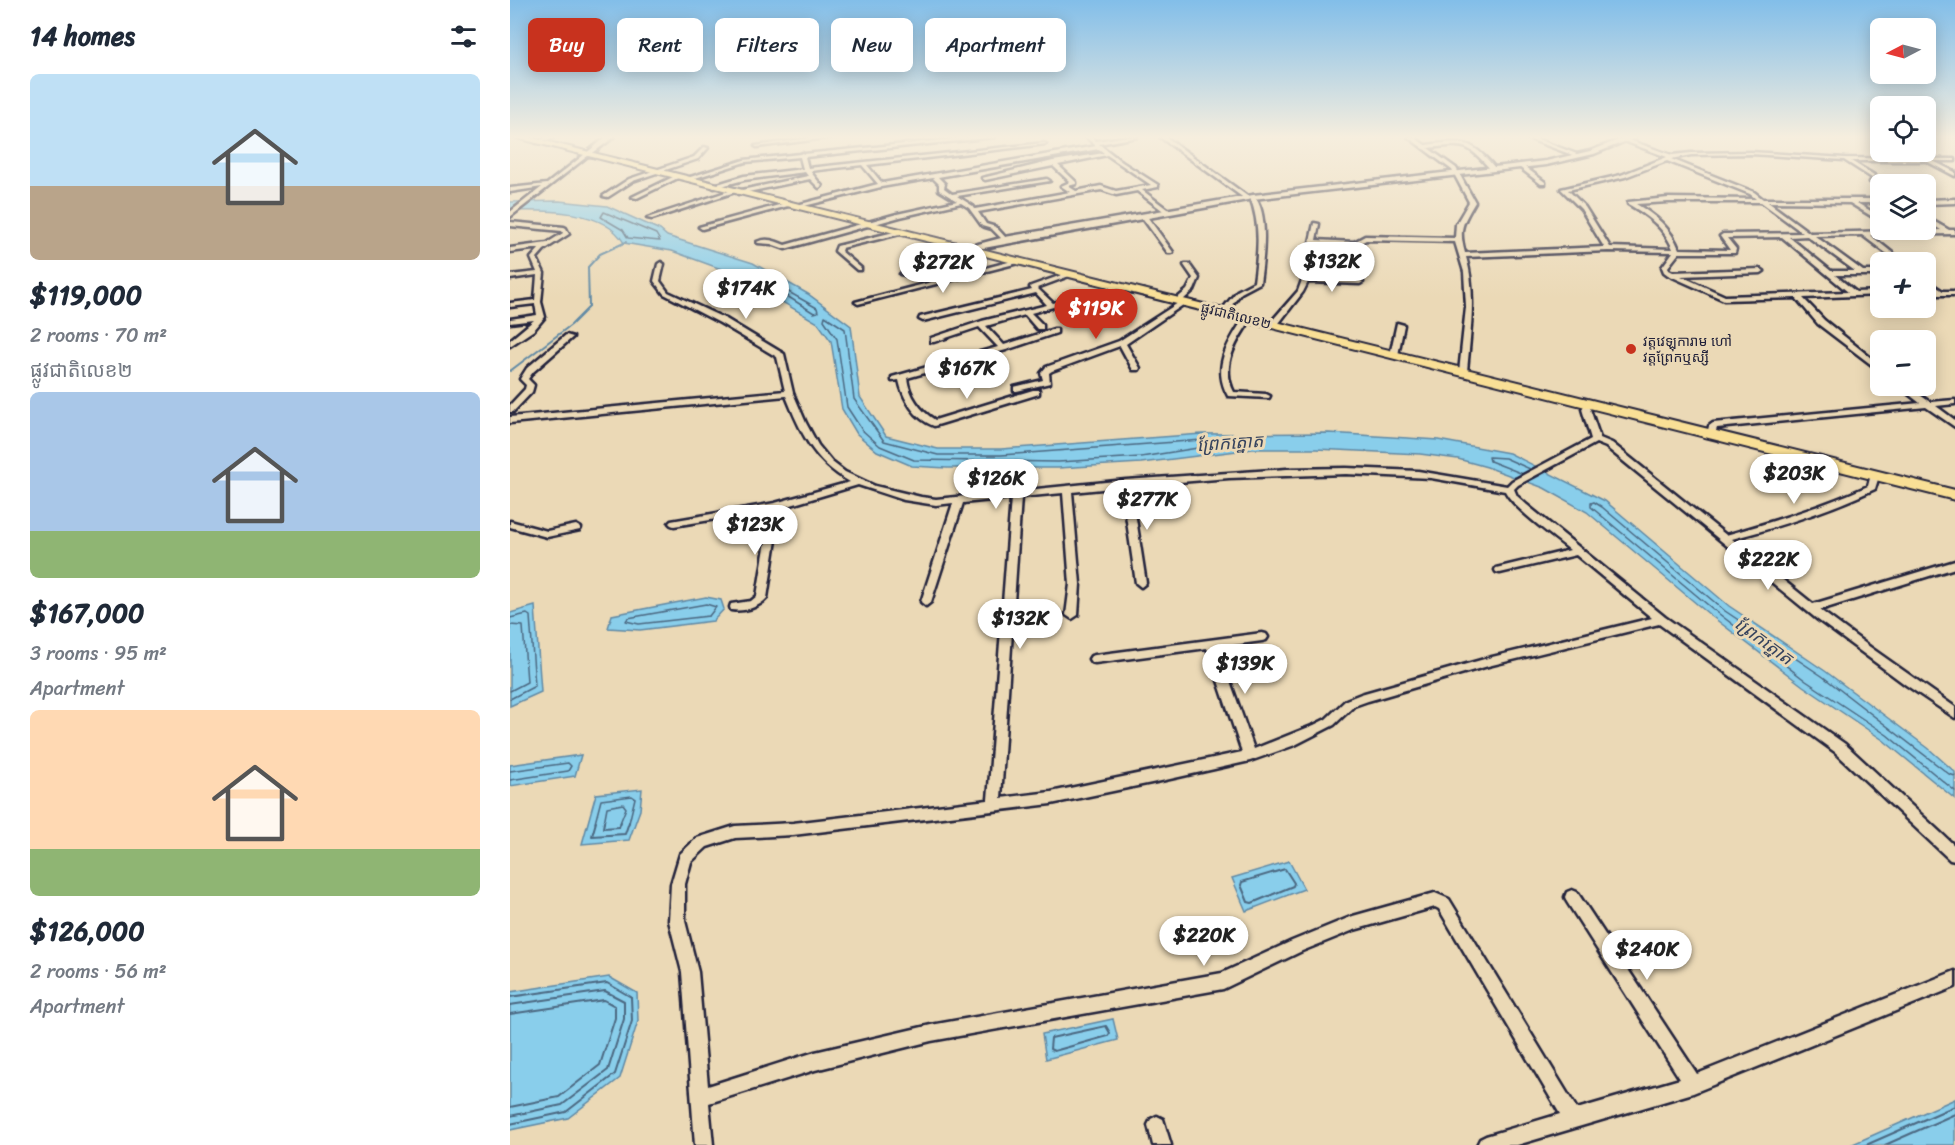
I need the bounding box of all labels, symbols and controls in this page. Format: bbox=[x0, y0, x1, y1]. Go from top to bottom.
text: 14 homes bbox=[30, 13, 135, 59]
chip: Buy bbox=[528, 18, 605, 72]
chip: Rent bbox=[617, 18, 703, 72]
chip: Filters bbox=[715, 18, 819, 72]
chip: New bbox=[831, 18, 913, 72]
chip: Apartment bbox=[925, 18, 1066, 72]
north arrow bbox=[1870, 18, 1936, 84]
map controls bbox=[1870, 18, 1936, 396]
icon: filters bbox=[447, 20, 480, 53]
button: locate bbox=[1870, 96, 1936, 162]
icon: home bbox=[201, 113, 309, 221]
button: layers bbox=[1870, 174, 1936, 240]
pin: $132K bbox=[1290, 242, 1374, 293]
pin: $272K bbox=[901, 243, 985, 294]
text: $132K bbox=[1304, 244, 1360, 279]
text: $272K bbox=[913, 245, 973, 280]
button: + bbox=[1870, 252, 1936, 318]
pin: $174K bbox=[704, 269, 788, 320]
text: $174K bbox=[717, 271, 775, 306]
text: $119,000 bbox=[30, 272, 142, 318]
pin: $119K bbox=[1054, 289, 1138, 340]
text: $119K bbox=[1068, 291, 1124, 326]
street label: ផ្លូវជាតិលេខ២ bbox=[1198, 295, 1274, 337]
text: 2 rooms · 70 m² bbox=[30, 318, 167, 353]
place label: វត្តវេឡុការាម ហៅ វត្តព្រែកឬស្សី bbox=[1643, 329, 1732, 370]
button: − bbox=[1870, 330, 1936, 396]
marker: វត្តវេឡុការាម ហៅ វត្តព្រែកឬស្សី bbox=[1624, 342, 1638, 356]
pin: $167K bbox=[925, 349, 1009, 400]
text: $167K bbox=[939, 351, 995, 386]
text: ផ្លូវជាតិលេខ២ bbox=[30, 353, 132, 388]
water label: ព្រែកត្នោត bbox=[1196, 425, 1266, 461]
icon: home bbox=[201, 431, 309, 539]
pin: $203K bbox=[1752, 454, 1836, 505]
text: $203K bbox=[1764, 456, 1824, 491]
pin: $126K bbox=[954, 459, 1038, 510]
text: $126K bbox=[967, 461, 1025, 496]
pin: $277K bbox=[1105, 480, 1189, 531]
text: $277K bbox=[1117, 482, 1177, 517]
pin: $123K bbox=[713, 505, 797, 556]
text: $123K bbox=[727, 507, 783, 542]
pin: $222K bbox=[1726, 540, 1810, 591]
text: $222K bbox=[1738, 542, 1798, 577]
text: $167,000 bbox=[30, 590, 145, 636]
pin: $132K bbox=[978, 599, 1062, 650]
text: $132K bbox=[992, 601, 1048, 636]
water label: ព្រែកត្នោត bbox=[1728, 609, 1802, 674]
text: 3 rooms · 95 m² bbox=[30, 636, 167, 671]
pin: $139K bbox=[1203, 644, 1287, 695]
text: $139K bbox=[1216, 646, 1274, 681]
text: Apartment bbox=[30, 671, 124, 706]
icon: home bbox=[201, 749, 309, 857]
text: $126,000 bbox=[30, 908, 145, 954]
pin: $220K bbox=[1162, 916, 1246, 967]
text: $220K bbox=[1173, 918, 1235, 953]
pin: $240K bbox=[1605, 930, 1689, 981]
text: $240K bbox=[1616, 932, 1678, 967]
text: 2 rooms · 56 m² bbox=[30, 954, 167, 989]
text: Apartment bbox=[30, 989, 124, 1024]

